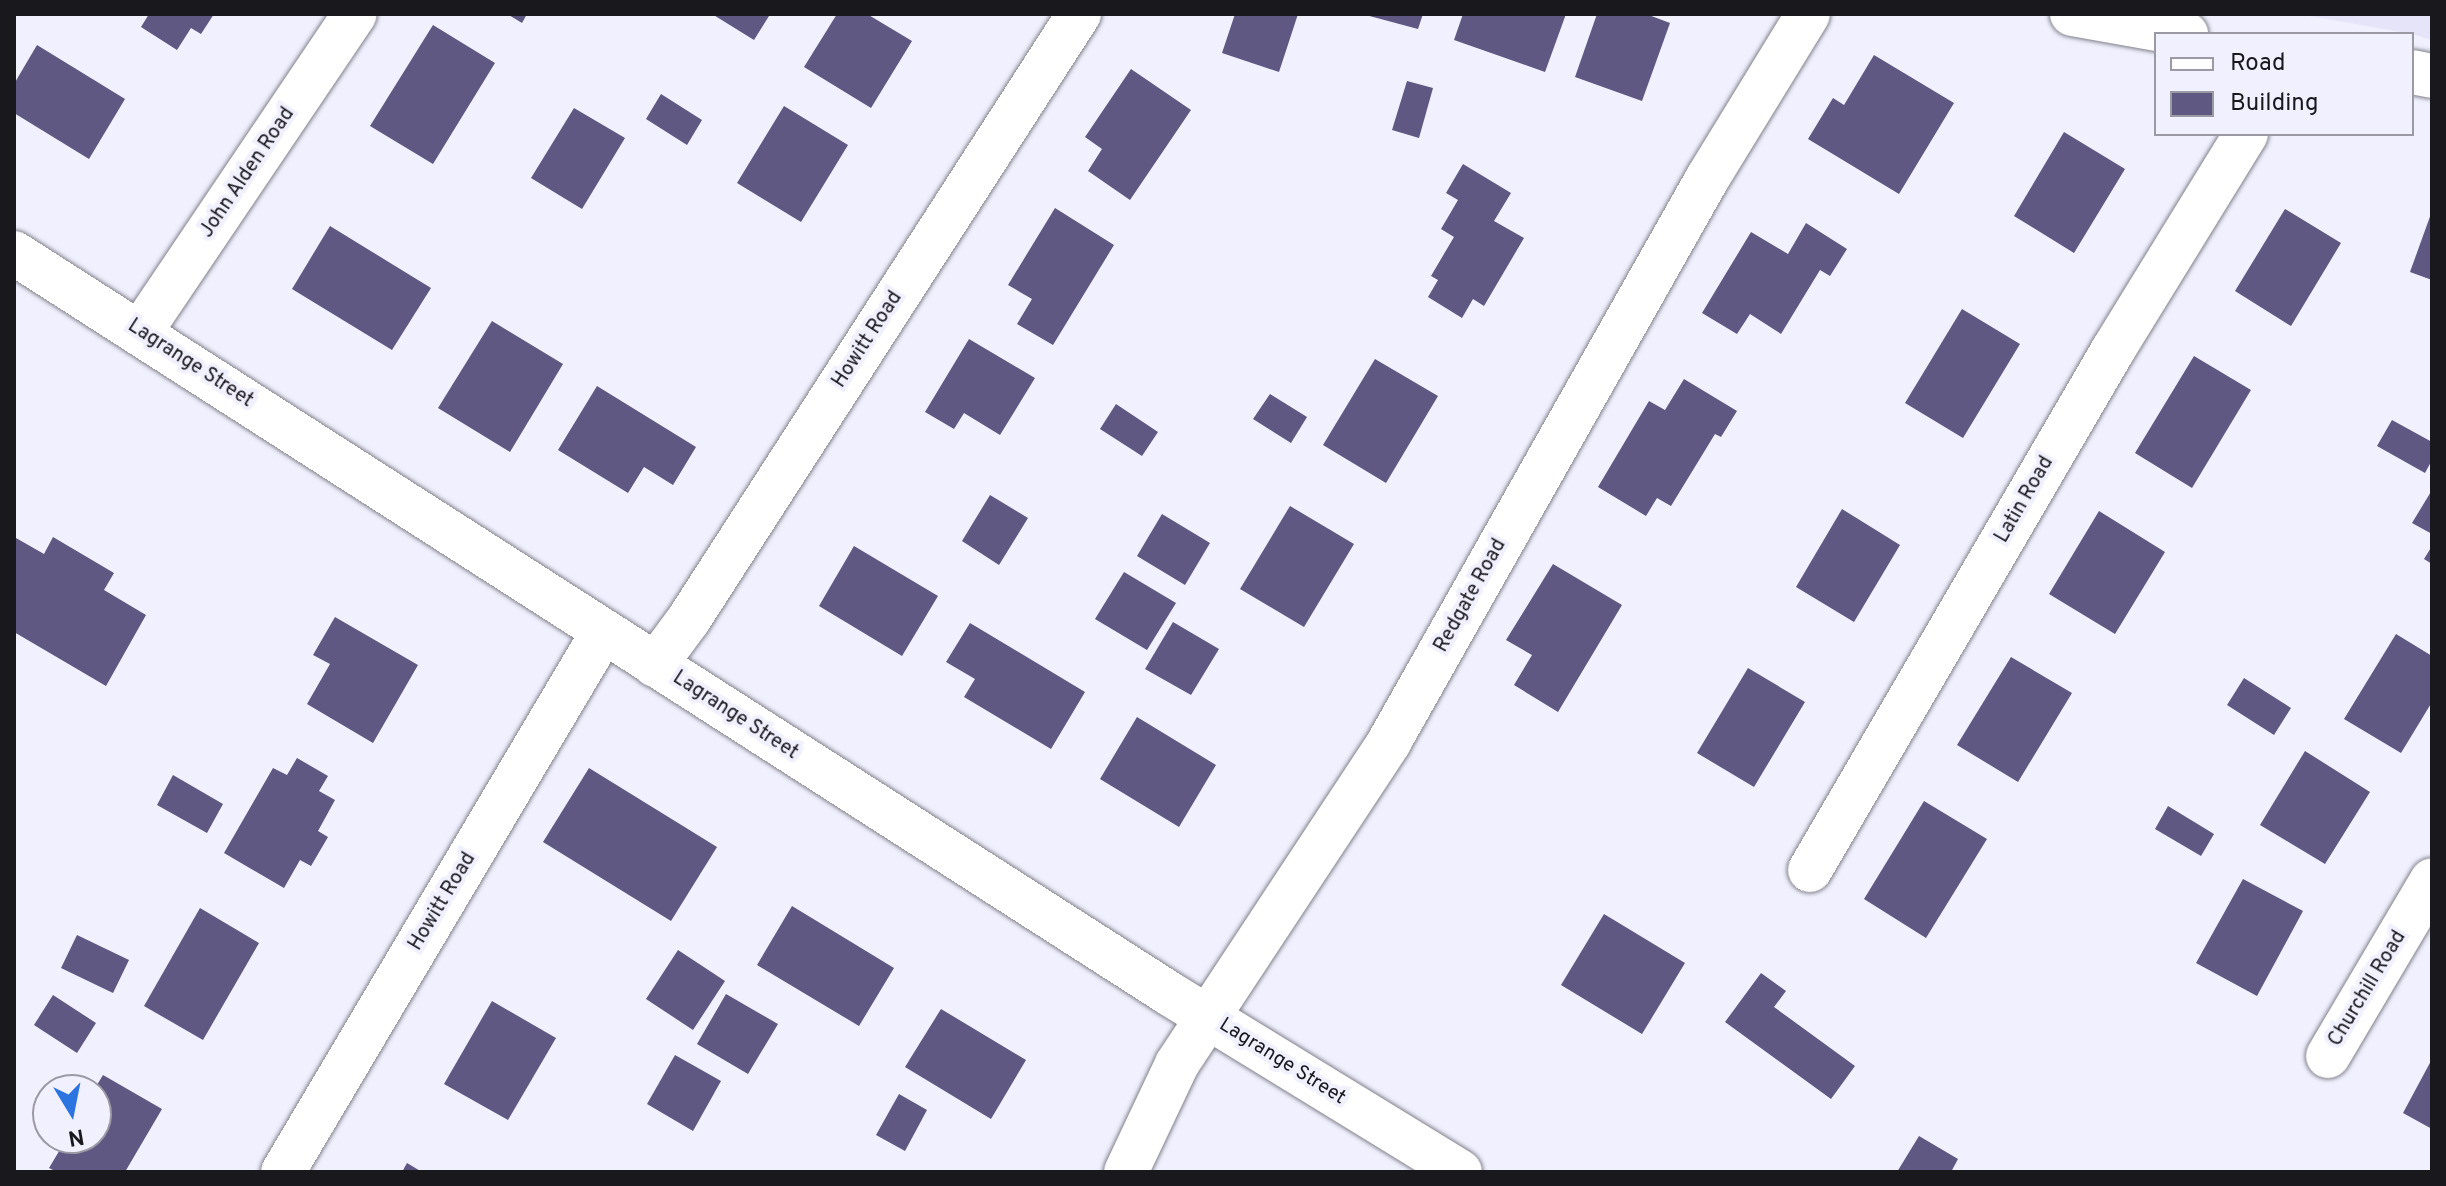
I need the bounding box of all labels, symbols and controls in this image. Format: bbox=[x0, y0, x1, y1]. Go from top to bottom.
legend bbox=[2154, 32, 2414, 136]
text: Road bbox=[2230, 49, 2286, 79]
text: Building bbox=[2230, 89, 2319, 119]
street label: John Alden Road bbox=[195, 103, 301, 243]
street label: Howitt Road bbox=[828, 287, 908, 393]
street label: Lagrange Street bbox=[123, 315, 257, 413]
street label: Latin Road bbox=[1991, 452, 2059, 548]
street label: Redgate Road bbox=[1430, 535, 1512, 657]
street label: Lagrange Street bbox=[668, 667, 802, 765]
street label: Howitt Road bbox=[404, 849, 482, 955]
street label: Churchill Road bbox=[2324, 927, 2412, 1051]
street label: Lagrange Street bbox=[1214, 1013, 1350, 1111]
north arrow bbox=[32, 1074, 112, 1154]
text: N bbox=[66, 1121, 86, 1151]

